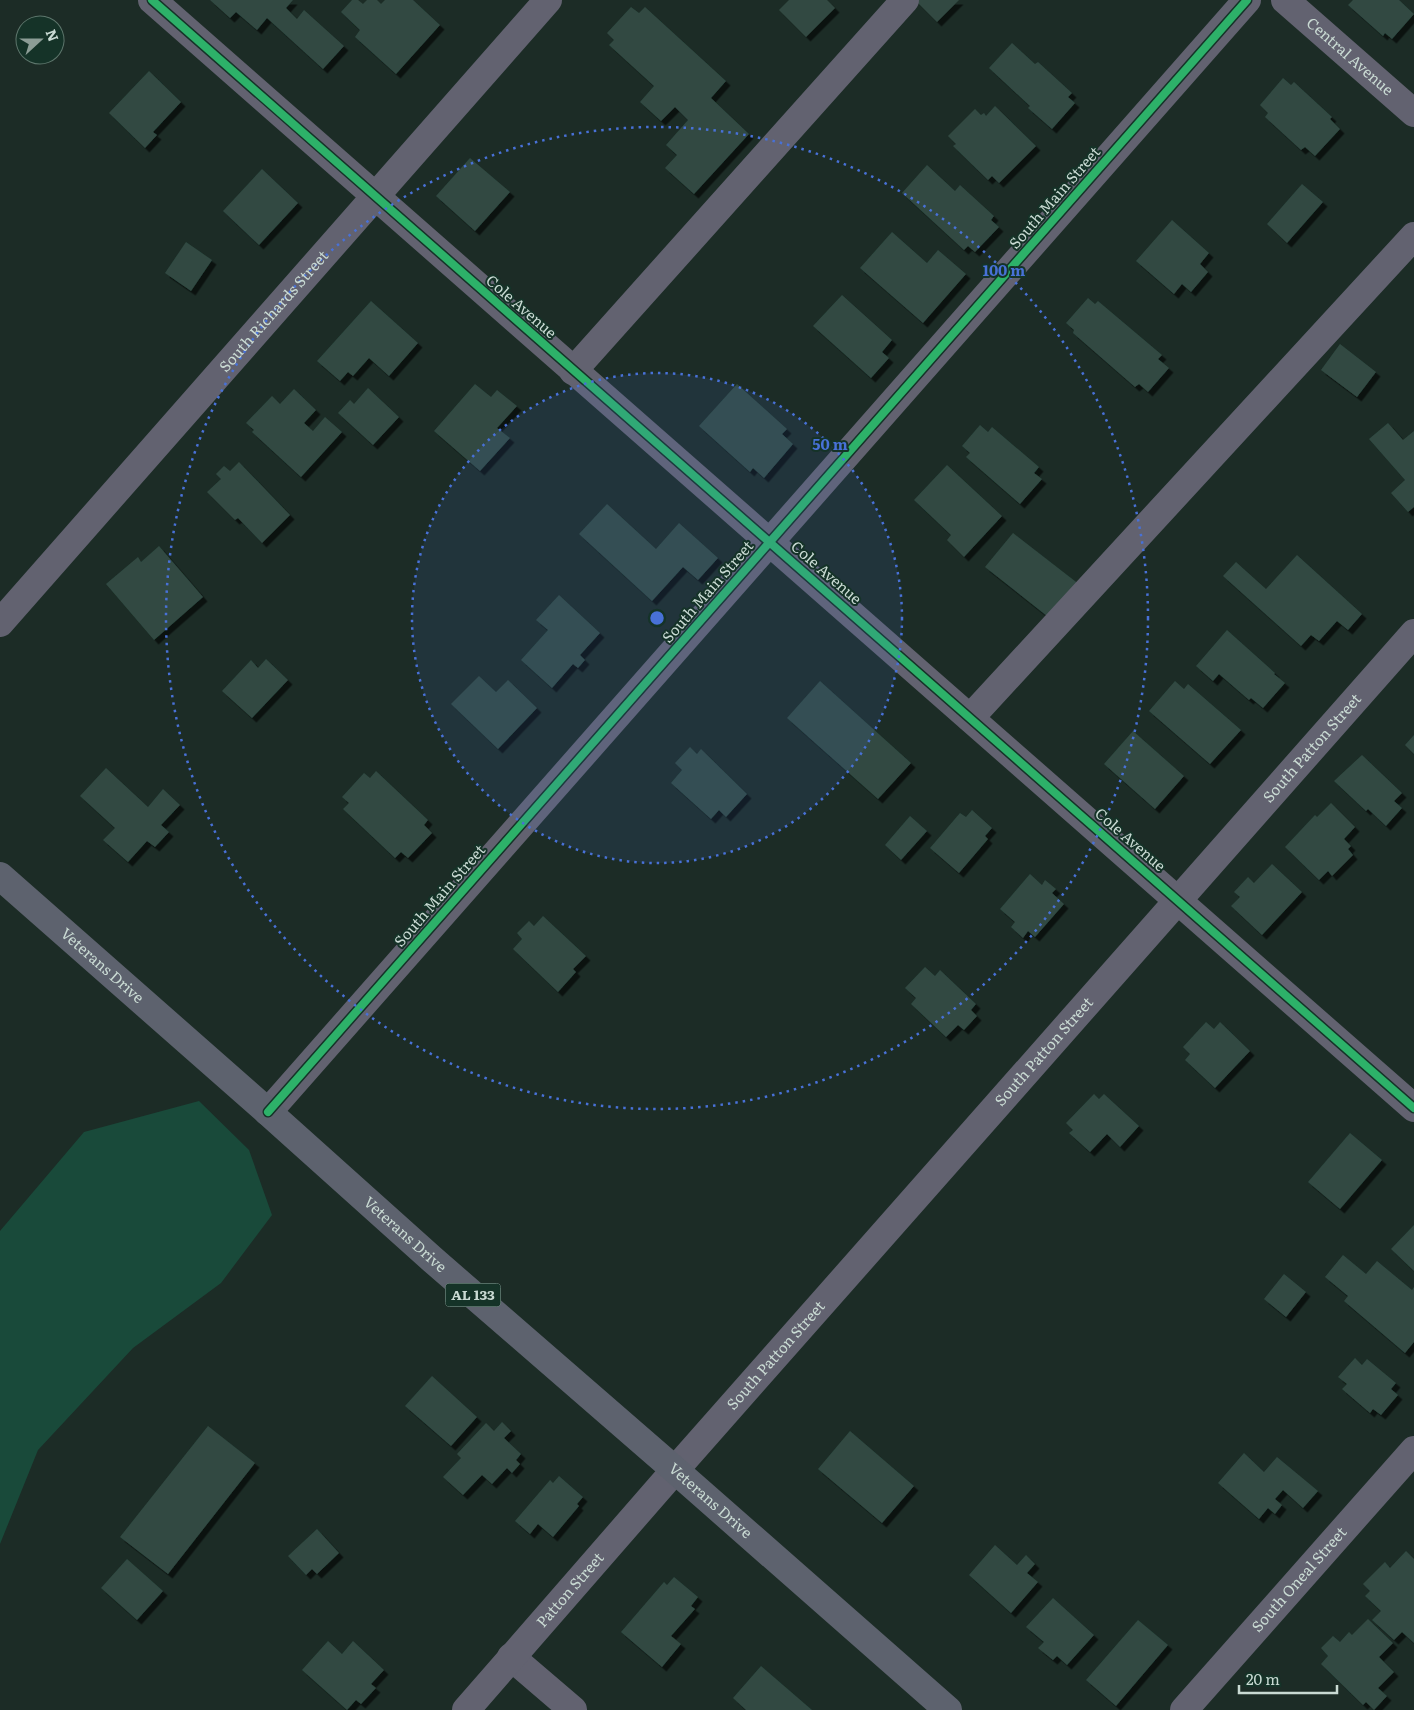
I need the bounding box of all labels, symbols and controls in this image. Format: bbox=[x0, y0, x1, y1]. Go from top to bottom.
street label: Central Avenue bbox=[1302, 11, 1400, 100]
north arrow bbox=[15, 15, 65, 65]
text: N bbox=[42, 26, 65, 44]
street label: South Main Street bbox=[1003, 141, 1105, 253]
street label: South Richards Street bbox=[213, 244, 333, 377]
text: 100 m bbox=[983, 258, 1025, 281]
street label: Cole Avenue bbox=[481, 269, 563, 343]
text: 50 m bbox=[812, 432, 848, 455]
street label: South Main Street bbox=[656, 535, 758, 647]
street label: Cole Avenue bbox=[786, 535, 868, 609]
centre of rings bbox=[648, 609, 666, 627]
street label: South Patton Street bbox=[1256, 688, 1366, 807]
street label: Cole Avenue bbox=[1090, 802, 1172, 876]
street label: South Main Street bbox=[388, 839, 490, 951]
street label: Veterans Drive bbox=[56, 921, 150, 1008]
street label: South Patton Street bbox=[988, 991, 1098, 1111]
street label: Veterans Drive bbox=[359, 1190, 453, 1277]
road number: AL 133 bbox=[446, 1284, 500, 1306]
street label: South Patton Street bbox=[720, 1295, 830, 1414]
street label: Veterans Drive bbox=[664, 1457, 758, 1543]
street label: South Oneal Street bbox=[1245, 1521, 1351, 1636]
street label: Patton Street bbox=[530, 1546, 609, 1632]
scale bar bbox=[1239, 1662, 1336, 1694]
text: 20 m bbox=[1246, 1667, 1280, 1690]

